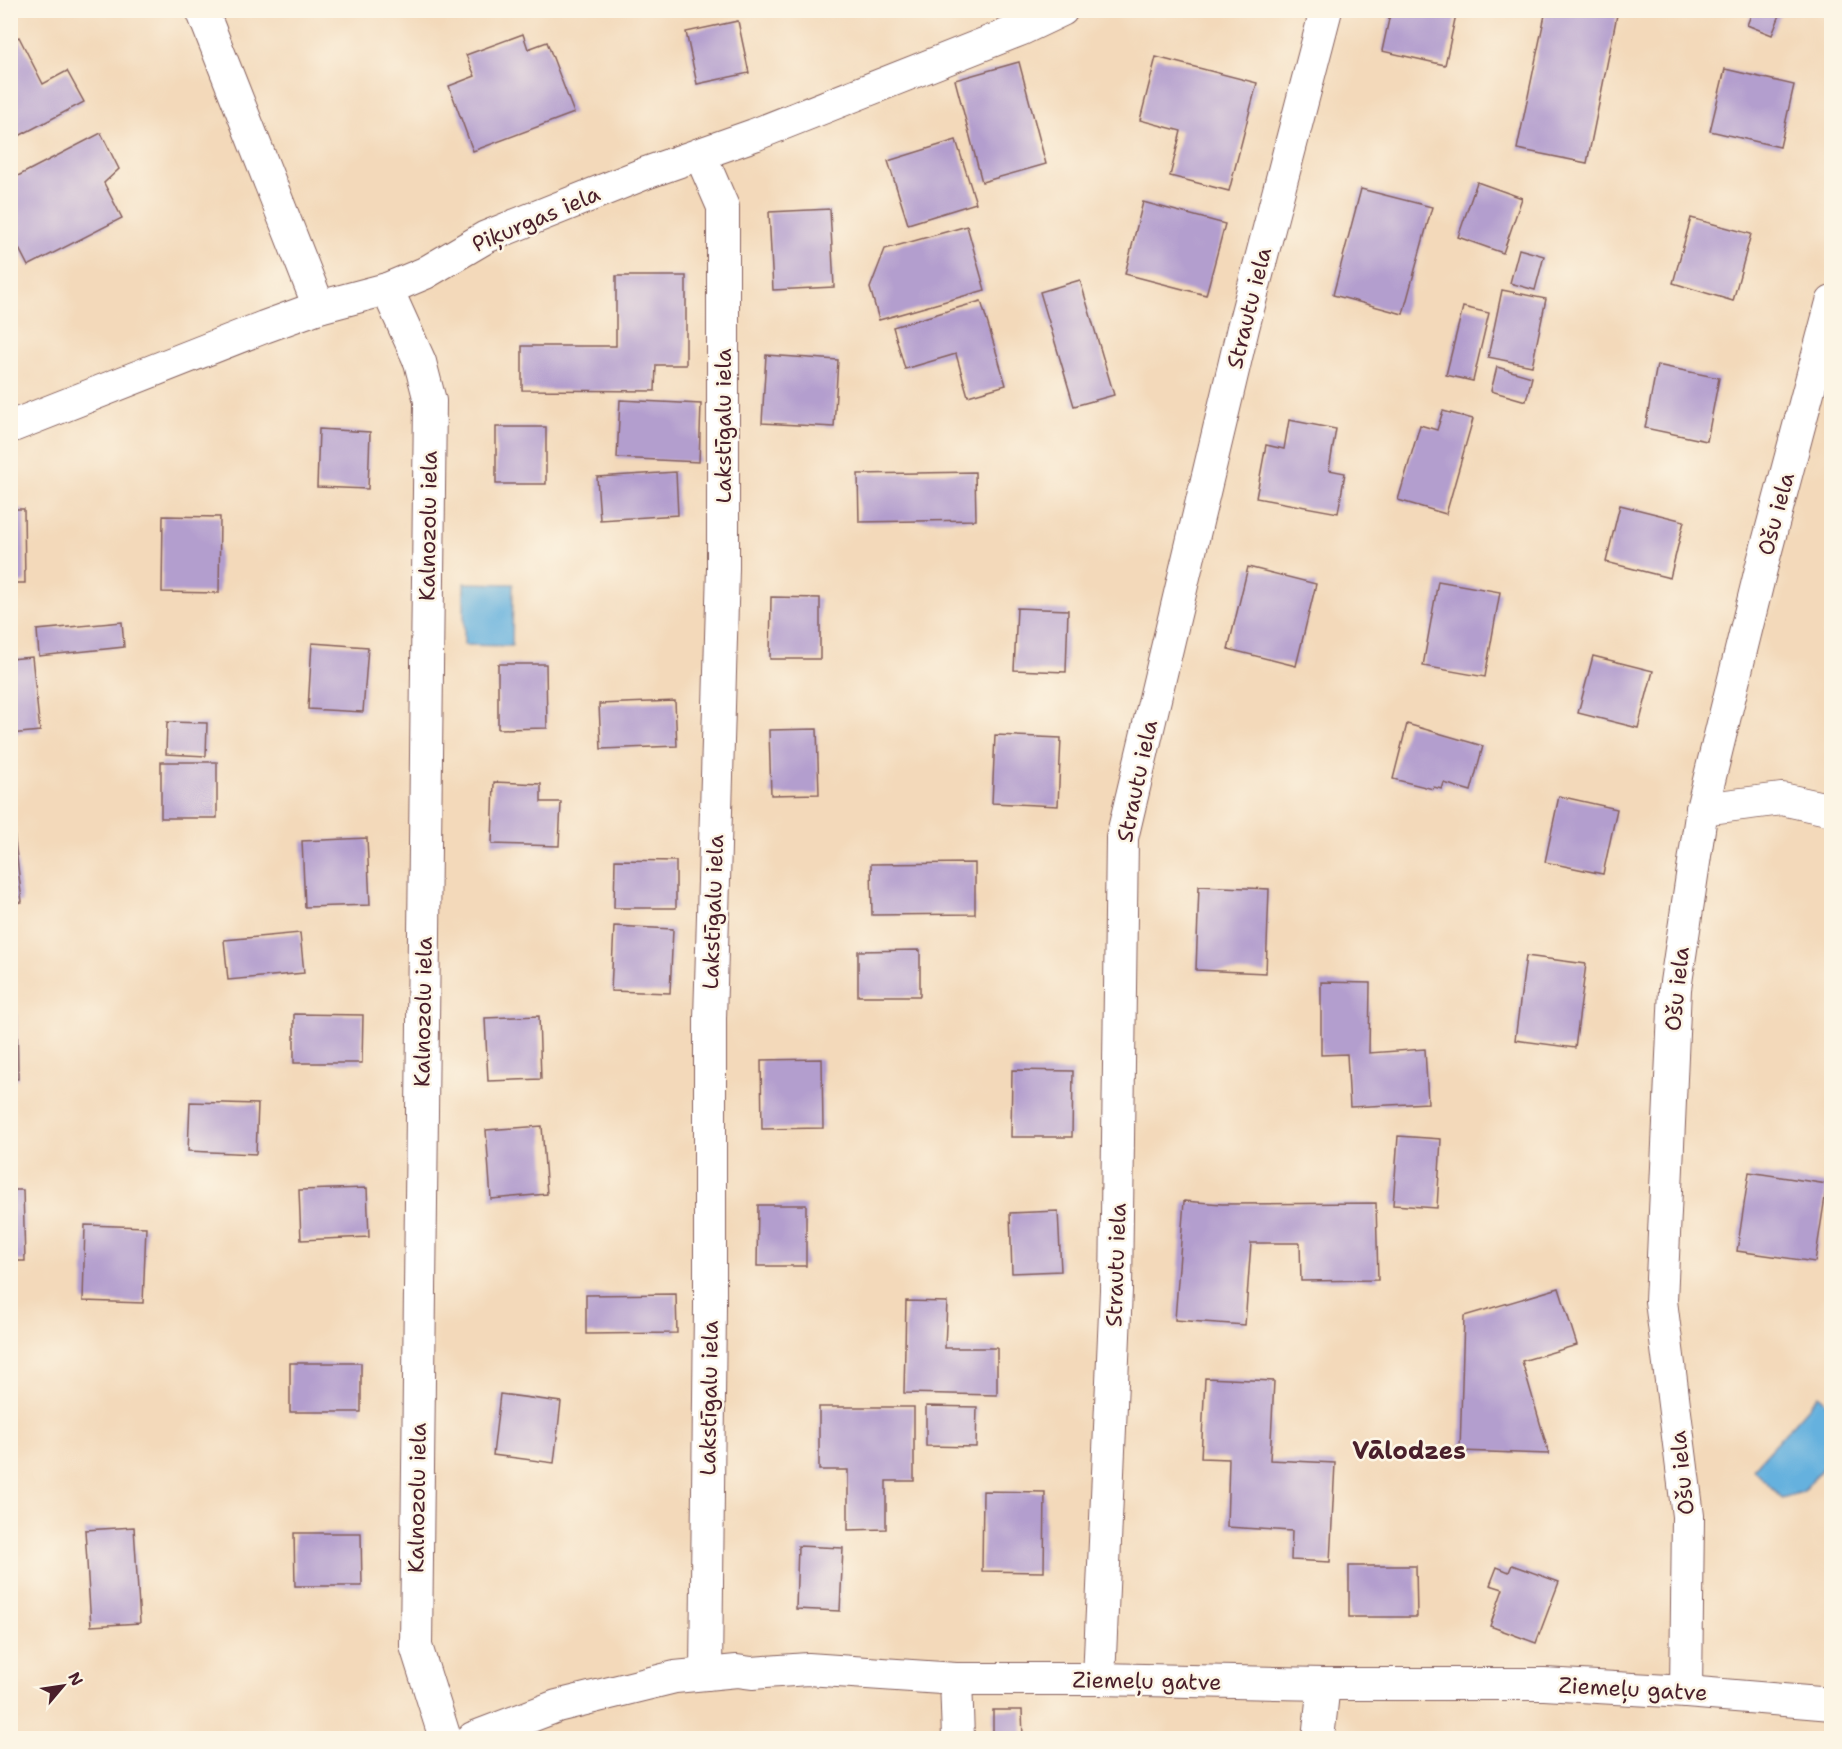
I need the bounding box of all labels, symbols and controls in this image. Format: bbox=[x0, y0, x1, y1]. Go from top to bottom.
street label: Piķurgas iela bbox=[468, 179, 605, 260]
street label: Strautu iela bbox=[1220, 244, 1278, 372]
street label: Lakstīgalu iela bbox=[709, 348, 738, 504]
street label: Kalnozolu iela bbox=[412, 450, 444, 601]
street label: Ošu iela bbox=[1751, 469, 1801, 559]
street label: Strautu iela bbox=[1110, 717, 1164, 845]
street label: Lakstīgalu iela bbox=[696, 834, 730, 990]
street label: Kalnozolu iela bbox=[407, 936, 439, 1087]
street label: Ošu iela bbox=[1658, 945, 1696, 1033]
street label: Strautu iela bbox=[1099, 1202, 1133, 1327]
street label: Lakstīgalu iela bbox=[693, 1320, 725, 1476]
street label: Kalnozolu iela bbox=[401, 1422, 433, 1573]
street label: Ošu iela bbox=[1663, 1429, 1701, 1517]
district label: Vālodzes bbox=[1352, 1435, 1466, 1467]
north arrow bbox=[33, 1656, 93, 1716]
street label: Ziemeļu gatve bbox=[1072, 1665, 1222, 1698]
text: N bbox=[63, 1668, 88, 1690]
street label: Ziemeļu gatve bbox=[1558, 1671, 1708, 1708]

